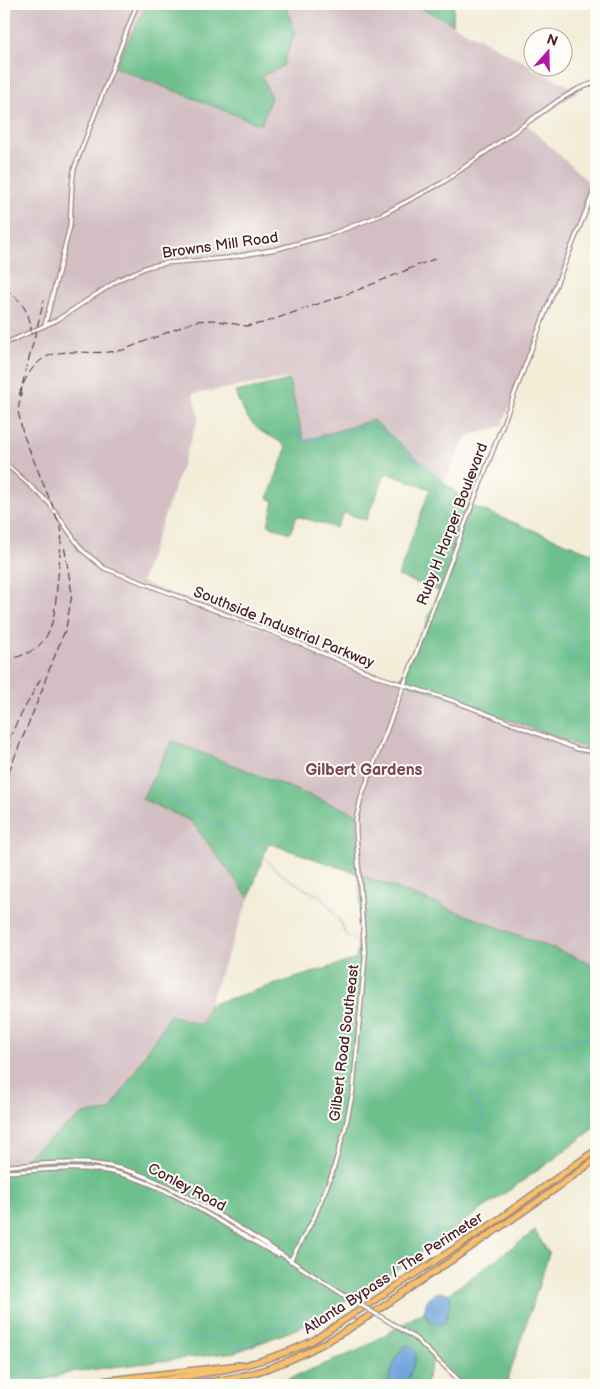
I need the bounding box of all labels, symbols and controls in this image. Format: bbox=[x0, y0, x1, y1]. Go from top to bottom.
north arrow bbox=[522, 28, 572, 78]
text: N bbox=[544, 30, 560, 50]
street label: Browns Mill Road bbox=[161, 228, 279, 263]
street label: Ruby H Harper Boulevard bbox=[413, 440, 492, 608]
street label: Southside Industrial Parkway bbox=[191, 582, 377, 673]
district label: Gilbert Gardens bbox=[306, 761, 423, 780]
street label: Gilbert Road Southeast bbox=[325, 963, 364, 1123]
street label: Conley Road bbox=[144, 1159, 229, 1216]
street label: Atlanta Bypass / The Perimeter bbox=[300, 1208, 487, 1339]

